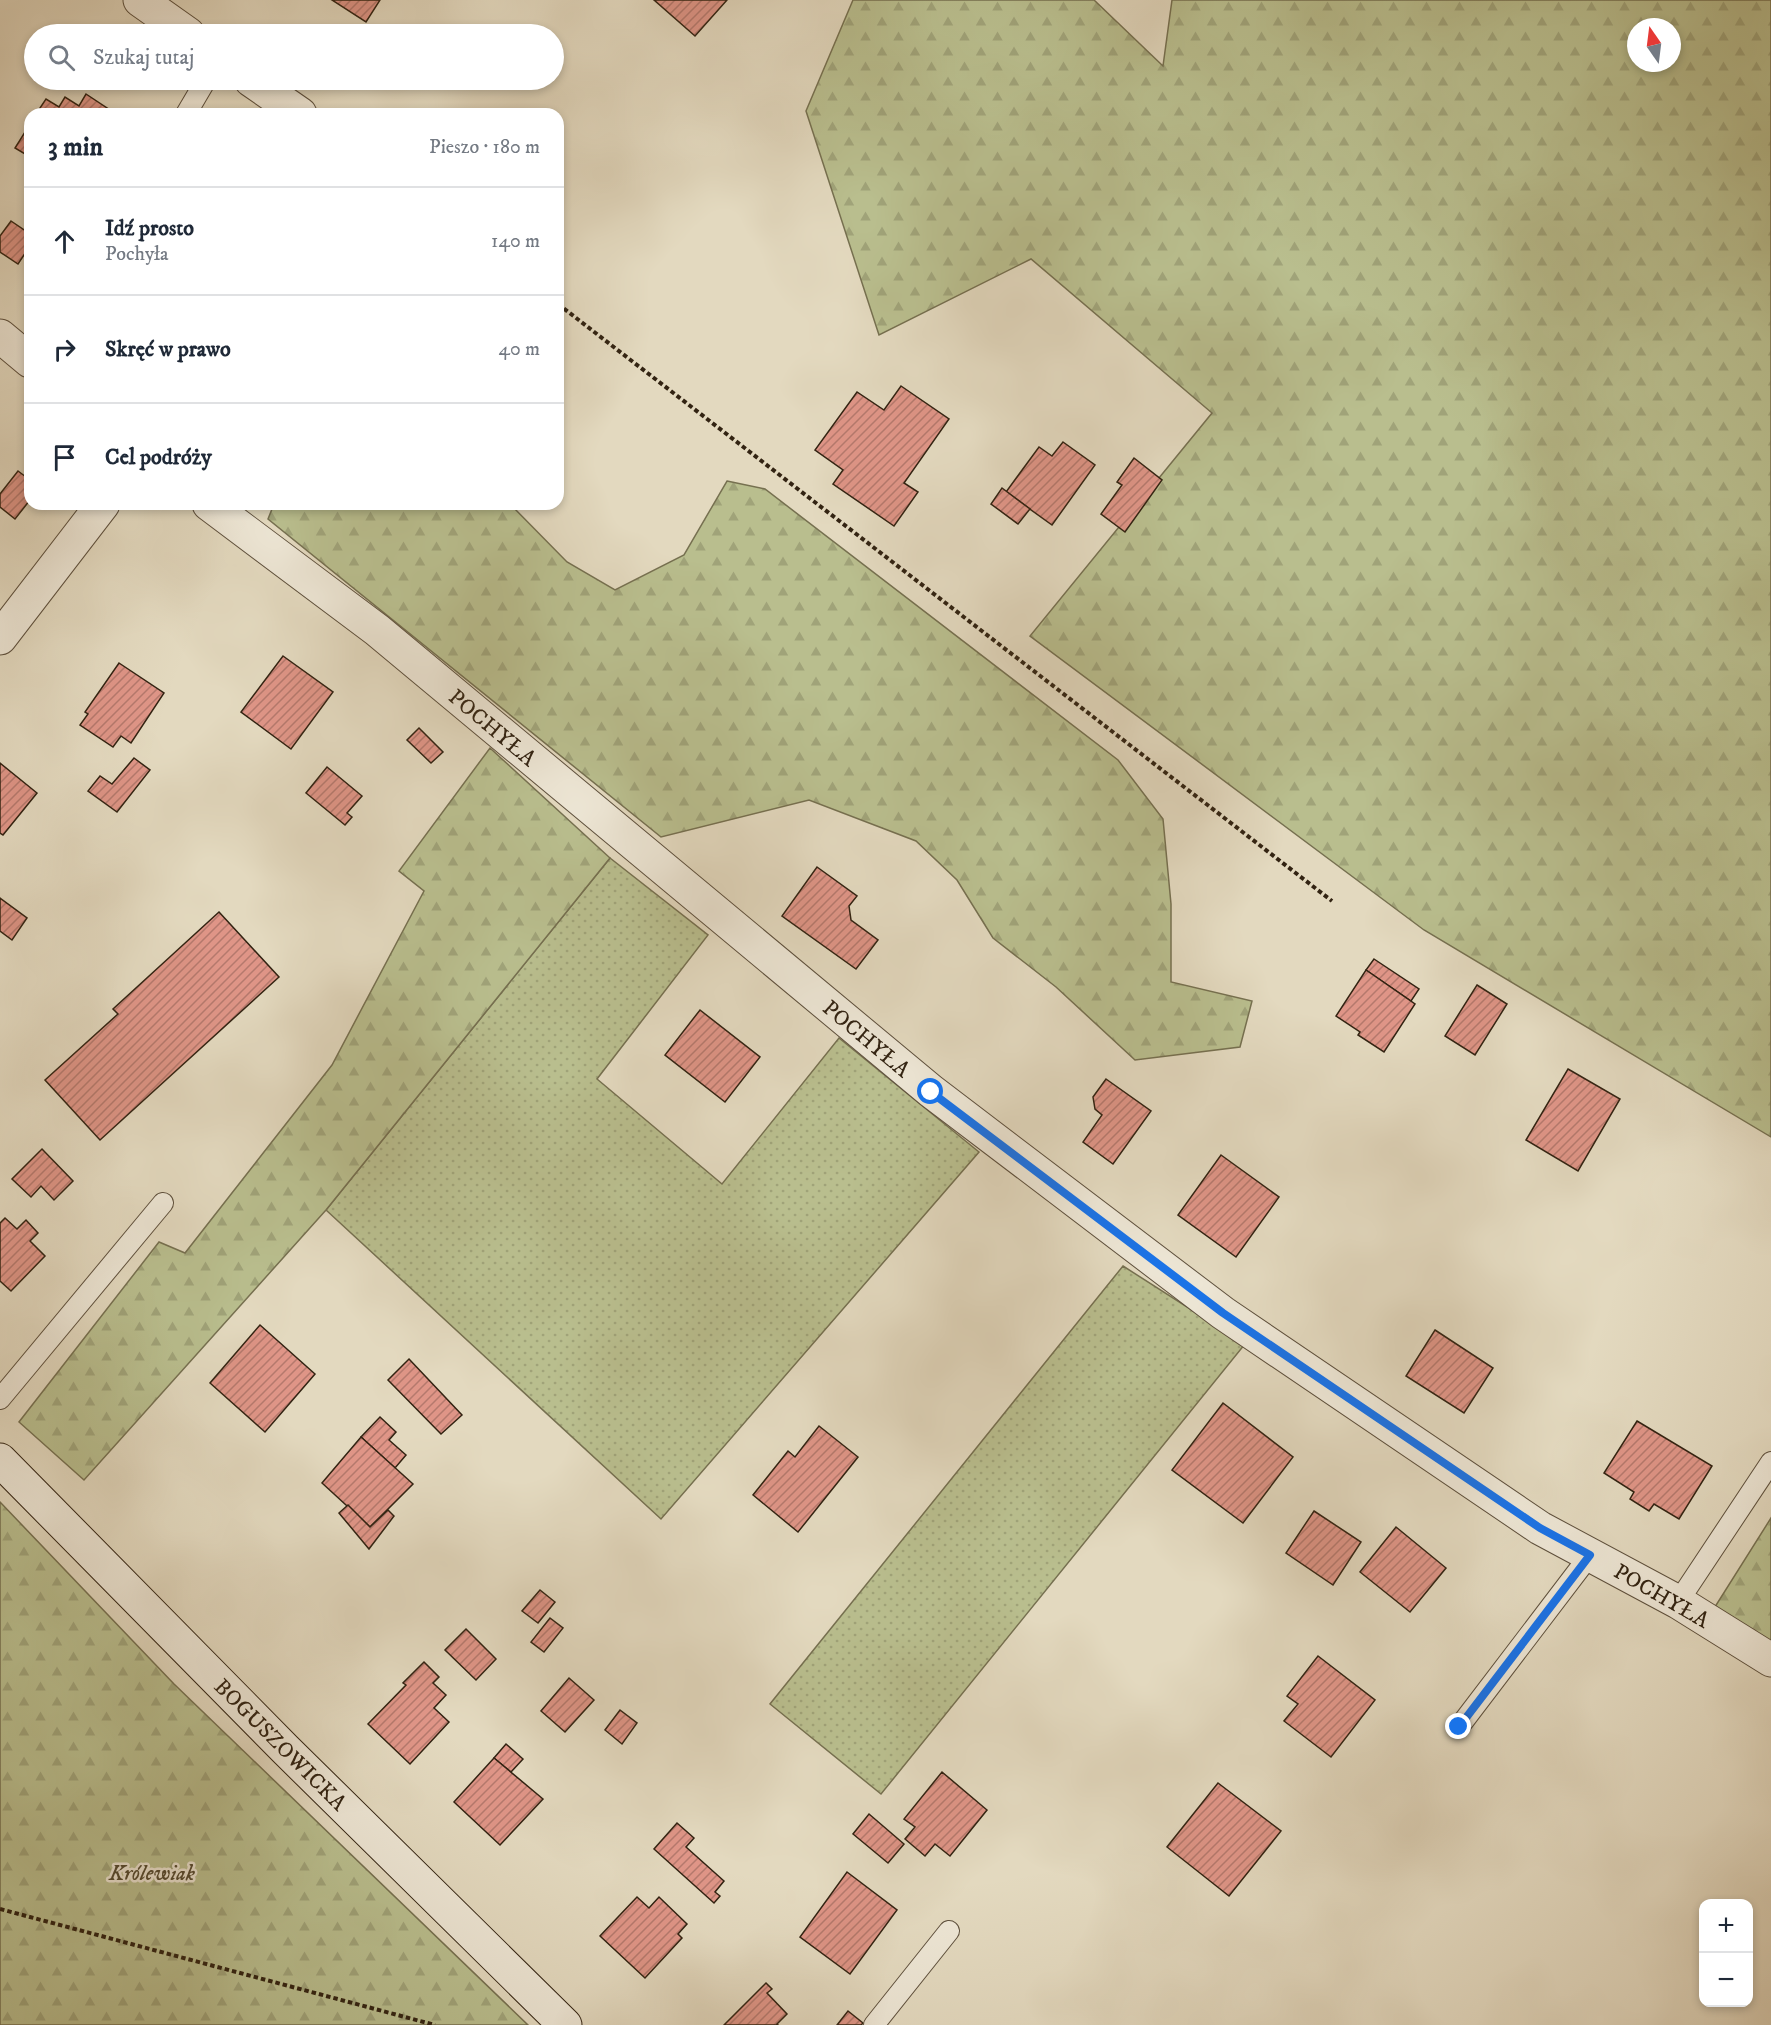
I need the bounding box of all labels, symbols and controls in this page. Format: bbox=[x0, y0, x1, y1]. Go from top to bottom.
north arrow bbox=[1627, 18, 1681, 72]
search box bbox=[24, 24, 564, 90]
icon: search bbox=[45, 41, 78, 74]
text: Szukaj tutaj bbox=[93, 44, 194, 71]
text: 3 min bbox=[48, 131, 103, 164]
text: Pieszo · 180 m bbox=[429, 135, 540, 160]
text: Idź prosto bbox=[105, 215, 194, 242]
icon: ahead bbox=[48, 225, 81, 258]
text: 140 m bbox=[491, 229, 540, 254]
text: Pochyła bbox=[105, 242, 169, 267]
icon: right bbox=[48, 333, 81, 366]
text: Skręć w prawo bbox=[105, 336, 231, 363]
text: 40 m bbox=[498, 337, 540, 362]
icon: arrive bbox=[48, 441, 81, 474]
text: Cel podróży bbox=[105, 444, 212, 471]
street label: POCHYŁA bbox=[443, 684, 542, 773]
street label: POCHYŁA bbox=[817, 995, 916, 1084]
route start bbox=[917, 1078, 943, 1104]
street label: POCHYŁA bbox=[1609, 1558, 1715, 1635]
street label: BOGUSZOWICKA bbox=[208, 1673, 352, 1818]
route end bbox=[1445, 1713, 1471, 1739]
park label: Królewiak bbox=[108, 1860, 196, 1887]
map controls bbox=[1699, 1899, 1753, 2007]
button: + bbox=[1699, 1899, 1753, 1953]
button: − bbox=[1699, 1953, 1753, 2007]

